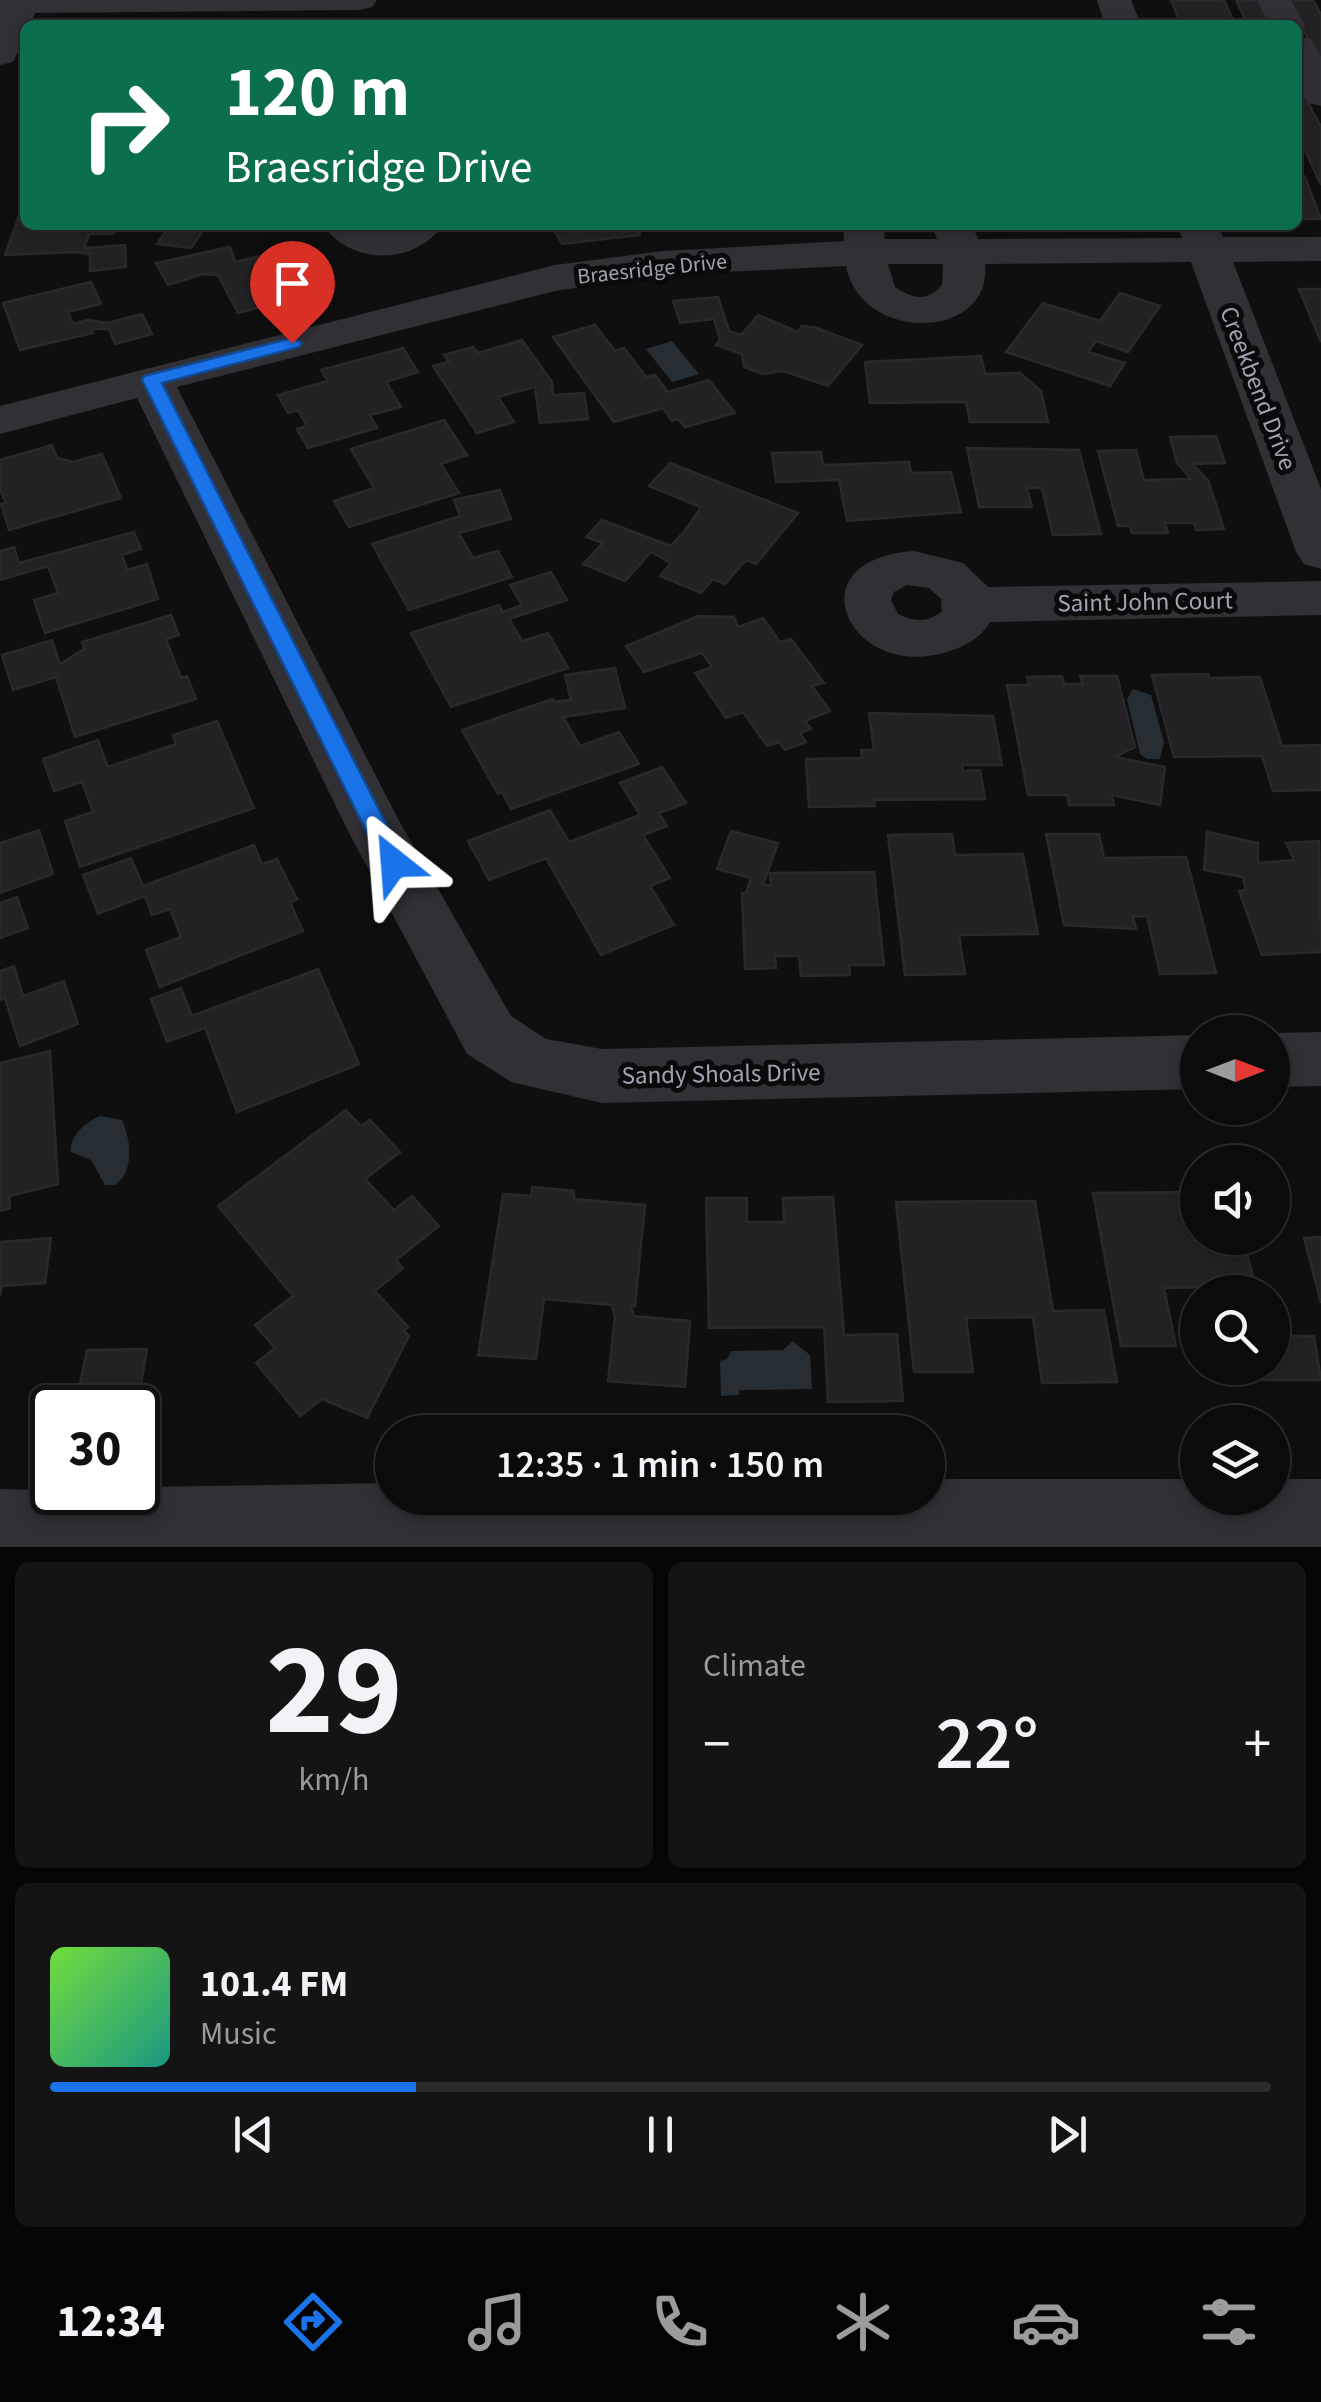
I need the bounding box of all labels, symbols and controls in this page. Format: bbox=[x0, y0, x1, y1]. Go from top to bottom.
text: 120 m bbox=[225, 43, 410, 143]
icon: right bbox=[60, 60, 190, 190]
text: Braesridge Drive bbox=[225, 136, 532, 200]
pin bbox=[250, 241, 335, 344]
street label: Braesridge Drive bbox=[576, 245, 729, 293]
icon: arrive bbox=[265, 256, 320, 311]
street label: Creekbend Drive bbox=[1210, 301, 1306, 475]
street label: Saint John Court bbox=[1057, 582, 1234, 622]
position arrow bbox=[342, 811, 446, 915]
north arrow bbox=[1180, 1015, 1290, 1125]
map controls bbox=[1180, 1015, 1290, 1515]
street label: Sandy Shoals Drive bbox=[621, 1054, 821, 1094]
button: sound bbox=[1180, 1145, 1290, 1255]
button: search bbox=[1180, 1275, 1290, 1385]
speed limit sign: 30 bbox=[30, 1385, 160, 1515]
button: layers bbox=[1180, 1405, 1290, 1515]
text: 12:35 · 1 min · 150 m bbox=[496, 1438, 824, 1492]
text: 29 bbox=[265, 1599, 403, 1784]
text: Climate bbox=[703, 1643, 806, 1689]
text: 22° bbox=[935, 1691, 1039, 1798]
text: − bbox=[703, 1706, 730, 1784]
text: + bbox=[1244, 1706, 1271, 1784]
text: km/h bbox=[299, 1757, 369, 1803]
text: 101.4 FM bbox=[200, 1957, 348, 2011]
text: Music bbox=[200, 2011, 277, 2057]
icon: previous bbox=[226, 2107, 281, 2162]
icon: pause bbox=[633, 2107, 688, 2162]
icon: next bbox=[1040, 2107, 1095, 2162]
icon: directions bbox=[278, 2287, 348, 2357]
icon: music bbox=[462, 2287, 532, 2357]
icon: phone bbox=[645, 2287, 715, 2357]
icon: climate bbox=[828, 2287, 898, 2357]
icon: car bbox=[1011, 2287, 1081, 2357]
icon: filters bbox=[1194, 2287, 1264, 2357]
text: 12:34 bbox=[57, 2290, 165, 2354]

